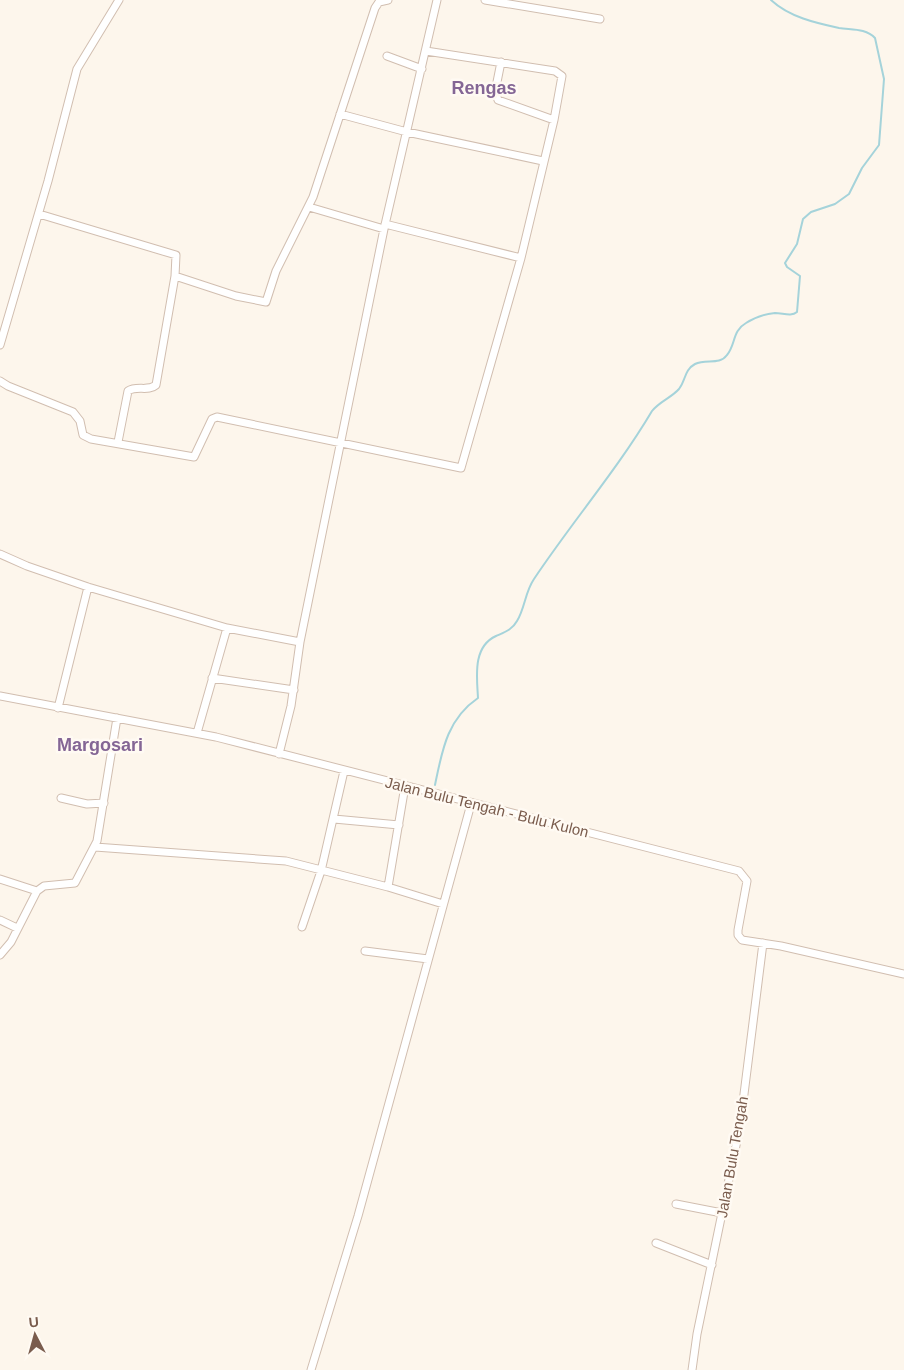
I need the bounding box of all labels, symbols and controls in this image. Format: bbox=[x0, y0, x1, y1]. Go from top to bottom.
district label: Rengas bbox=[451, 78, 517, 98]
district label: Margosari bbox=[57, 735, 143, 755]
street label: Jalan Bulu Tengah - Bulu Kulon bbox=[384, 773, 590, 841]
street label: Jalan Bulu Tengah bbox=[713, 1095, 751, 1219]
north arrow bbox=[10, 1310, 60, 1360]
text: U bbox=[28, 1314, 40, 1331]

